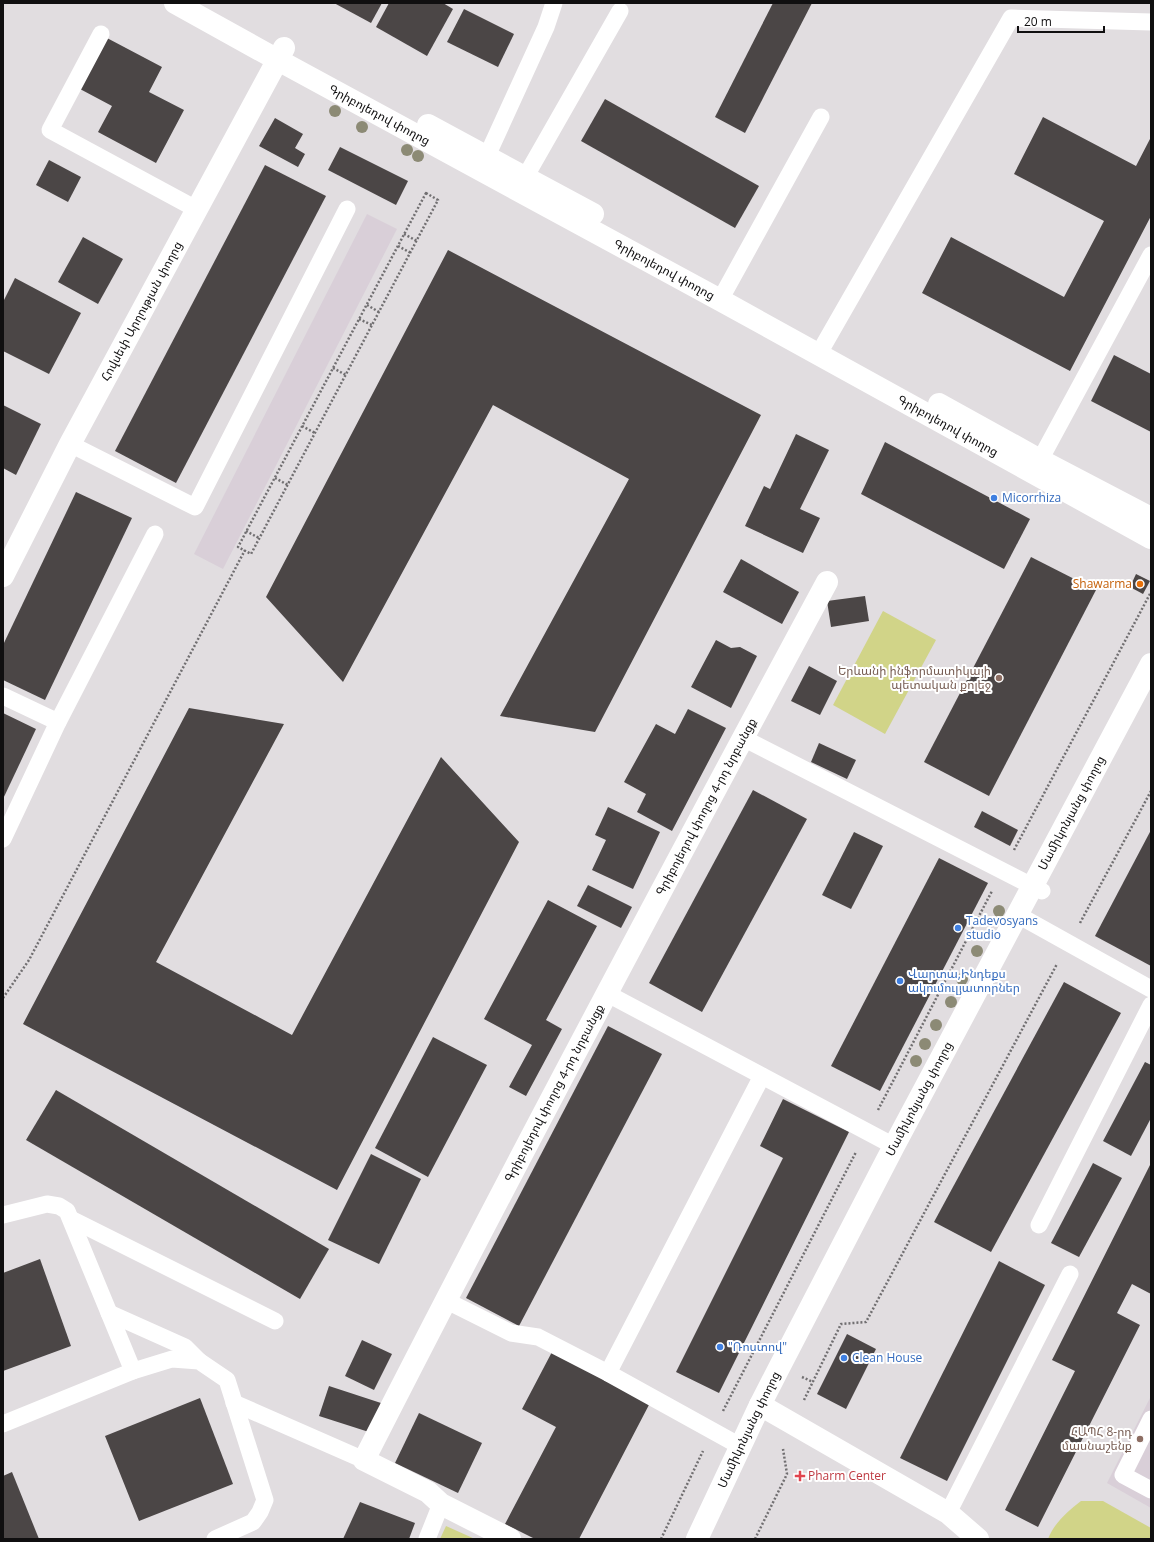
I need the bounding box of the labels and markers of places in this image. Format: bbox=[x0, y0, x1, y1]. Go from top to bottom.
place label: Micorrhiza bbox=[1002, 489, 1061, 506]
marker: Micorrhiza bbox=[989, 493, 999, 503]
place label: Shawarma bbox=[1073, 575, 1132, 592]
marker: Shawarma bbox=[1135, 579, 1145, 589]
place label: Երևանի ինֆորմատիկայի պետական քոլեջ bbox=[838, 662, 991, 693]
marker: Երևանի ինֆորմատիկայի պետական քոլեջ bbox=[994, 673, 1004, 683]
place label: Tadevosyans studio bbox=[966, 912, 1038, 943]
marker: Tadevosyans studio bbox=[953, 923, 963, 933]
place label: Վարտա,Ինդեքս ակումուլյատորներ bbox=[908, 965, 1020, 996]
marker: Վարտա,Ինդեքս ակումուլյատորներ bbox=[895, 976, 905, 986]
place label: "Ռոստով" bbox=[728, 1338, 787, 1355]
marker: "Ռոստով" bbox=[715, 1342, 725, 1352]
place label: Clean House bbox=[852, 1349, 923, 1366]
marker: Clean House bbox=[839, 1353, 849, 1363]
place label: ՀԱՊՀ 8-րդ մասնաշենք bbox=[1062, 1423, 1132, 1454]
marker: ՀԱՊՀ 8-րդ մասնաշենք bbox=[1135, 1434, 1145, 1444]
place label: Pharm Center bbox=[808, 1467, 886, 1484]
marker: Pharm Center bbox=[795, 1471, 805, 1481]

